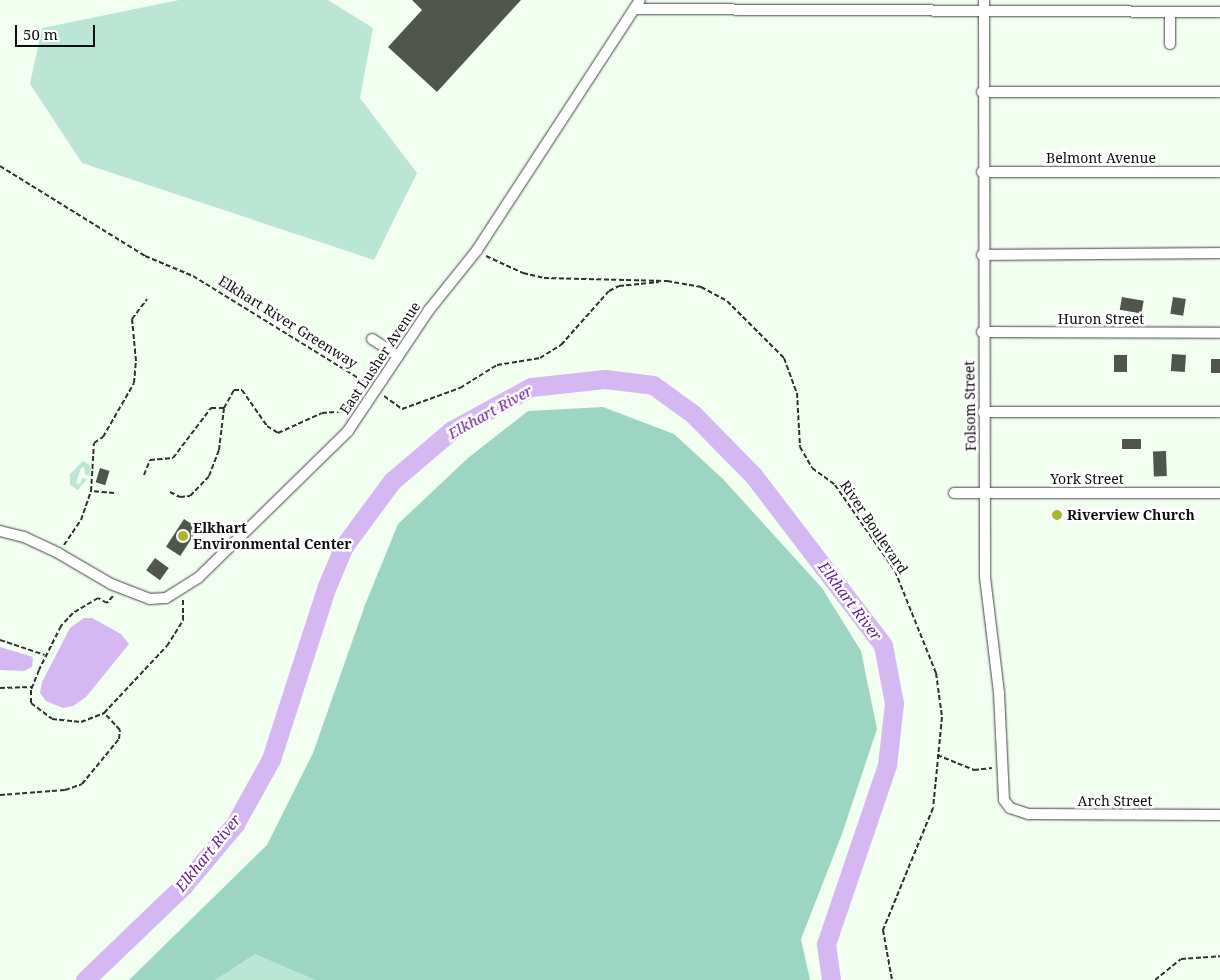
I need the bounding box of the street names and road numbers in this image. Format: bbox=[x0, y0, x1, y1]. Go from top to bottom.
street label: Belmont Avenue bbox=[1046, 150, 1156, 166]
street label: Elkhart River Greenway bbox=[215, 272, 361, 372]
street label: East Lusher Avenue bbox=[336, 299, 424, 417]
street label: Huron Street bbox=[1058, 311, 1144, 327]
street label: Folsom Street bbox=[961, 361, 979, 451]
street label: York Street bbox=[1050, 471, 1124, 487]
street label: River Boulevard bbox=[837, 477, 911, 577]
street label: Arch Street bbox=[1078, 793, 1152, 809]

